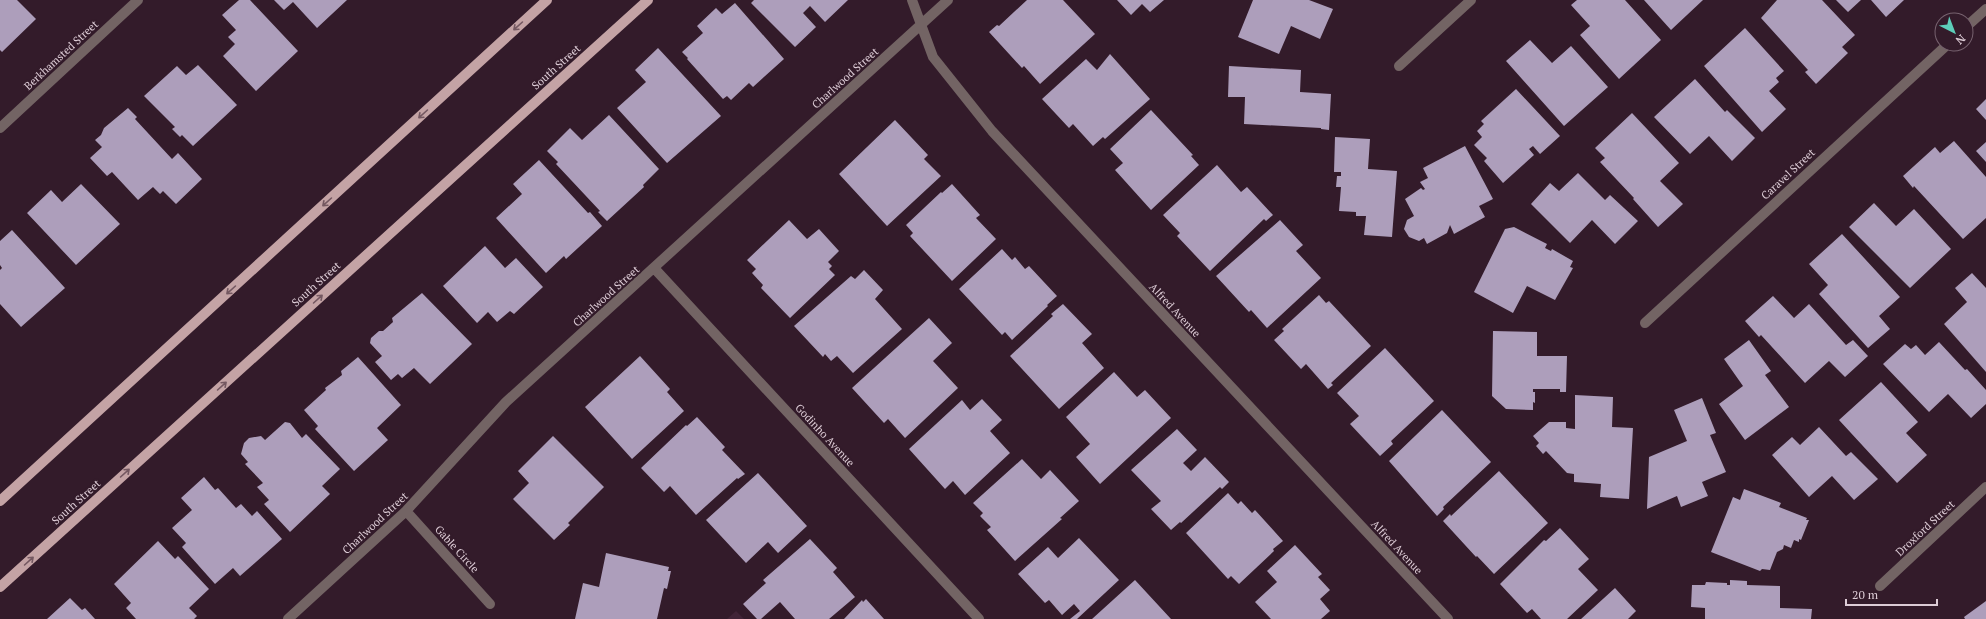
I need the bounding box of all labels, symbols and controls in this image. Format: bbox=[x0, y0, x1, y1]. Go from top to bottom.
north arrow bbox=[1934, 12, 1974, 52]
street label: Berkhamsted Street bbox=[21, 17, 101, 93]
one-way arrow bbox=[513, 22, 524, 31]
text: N bbox=[1952, 31, 1968, 48]
street label: South Street bbox=[529, 41, 583, 93]
street label: Charlwood Street bbox=[809, 44, 881, 112]
one-way arrow bbox=[418, 109, 428, 118]
street label: Caravel Street bbox=[1758, 145, 1818, 203]
one-way arrow bbox=[322, 197, 332, 206]
street label: South Street bbox=[289, 258, 343, 310]
street label: Charlwood Street bbox=[570, 262, 642, 330]
street label: Alfred Avenue bbox=[1146, 280, 1204, 340]
one-way arrow bbox=[226, 285, 236, 295]
one-way arrow bbox=[313, 294, 323, 303]
one-way arrow bbox=[216, 382, 226, 391]
street label: Godinho Avenue bbox=[792, 401, 858, 470]
one-way arrow bbox=[120, 469, 130, 478]
street label: South Street bbox=[49, 476, 103, 528]
street label: Charlwood Street bbox=[339, 489, 411, 557]
street label: Droxford Street bbox=[1893, 497, 1957, 559]
street label: Alfred Avenue bbox=[1368, 517, 1426, 577]
street label: Gable Circle bbox=[432, 522, 482, 576]
one-way arrow bbox=[24, 556, 34, 565]
scale bar bbox=[1846, 581, 1937, 607]
text: 20 m bbox=[1852, 587, 1879, 602]

